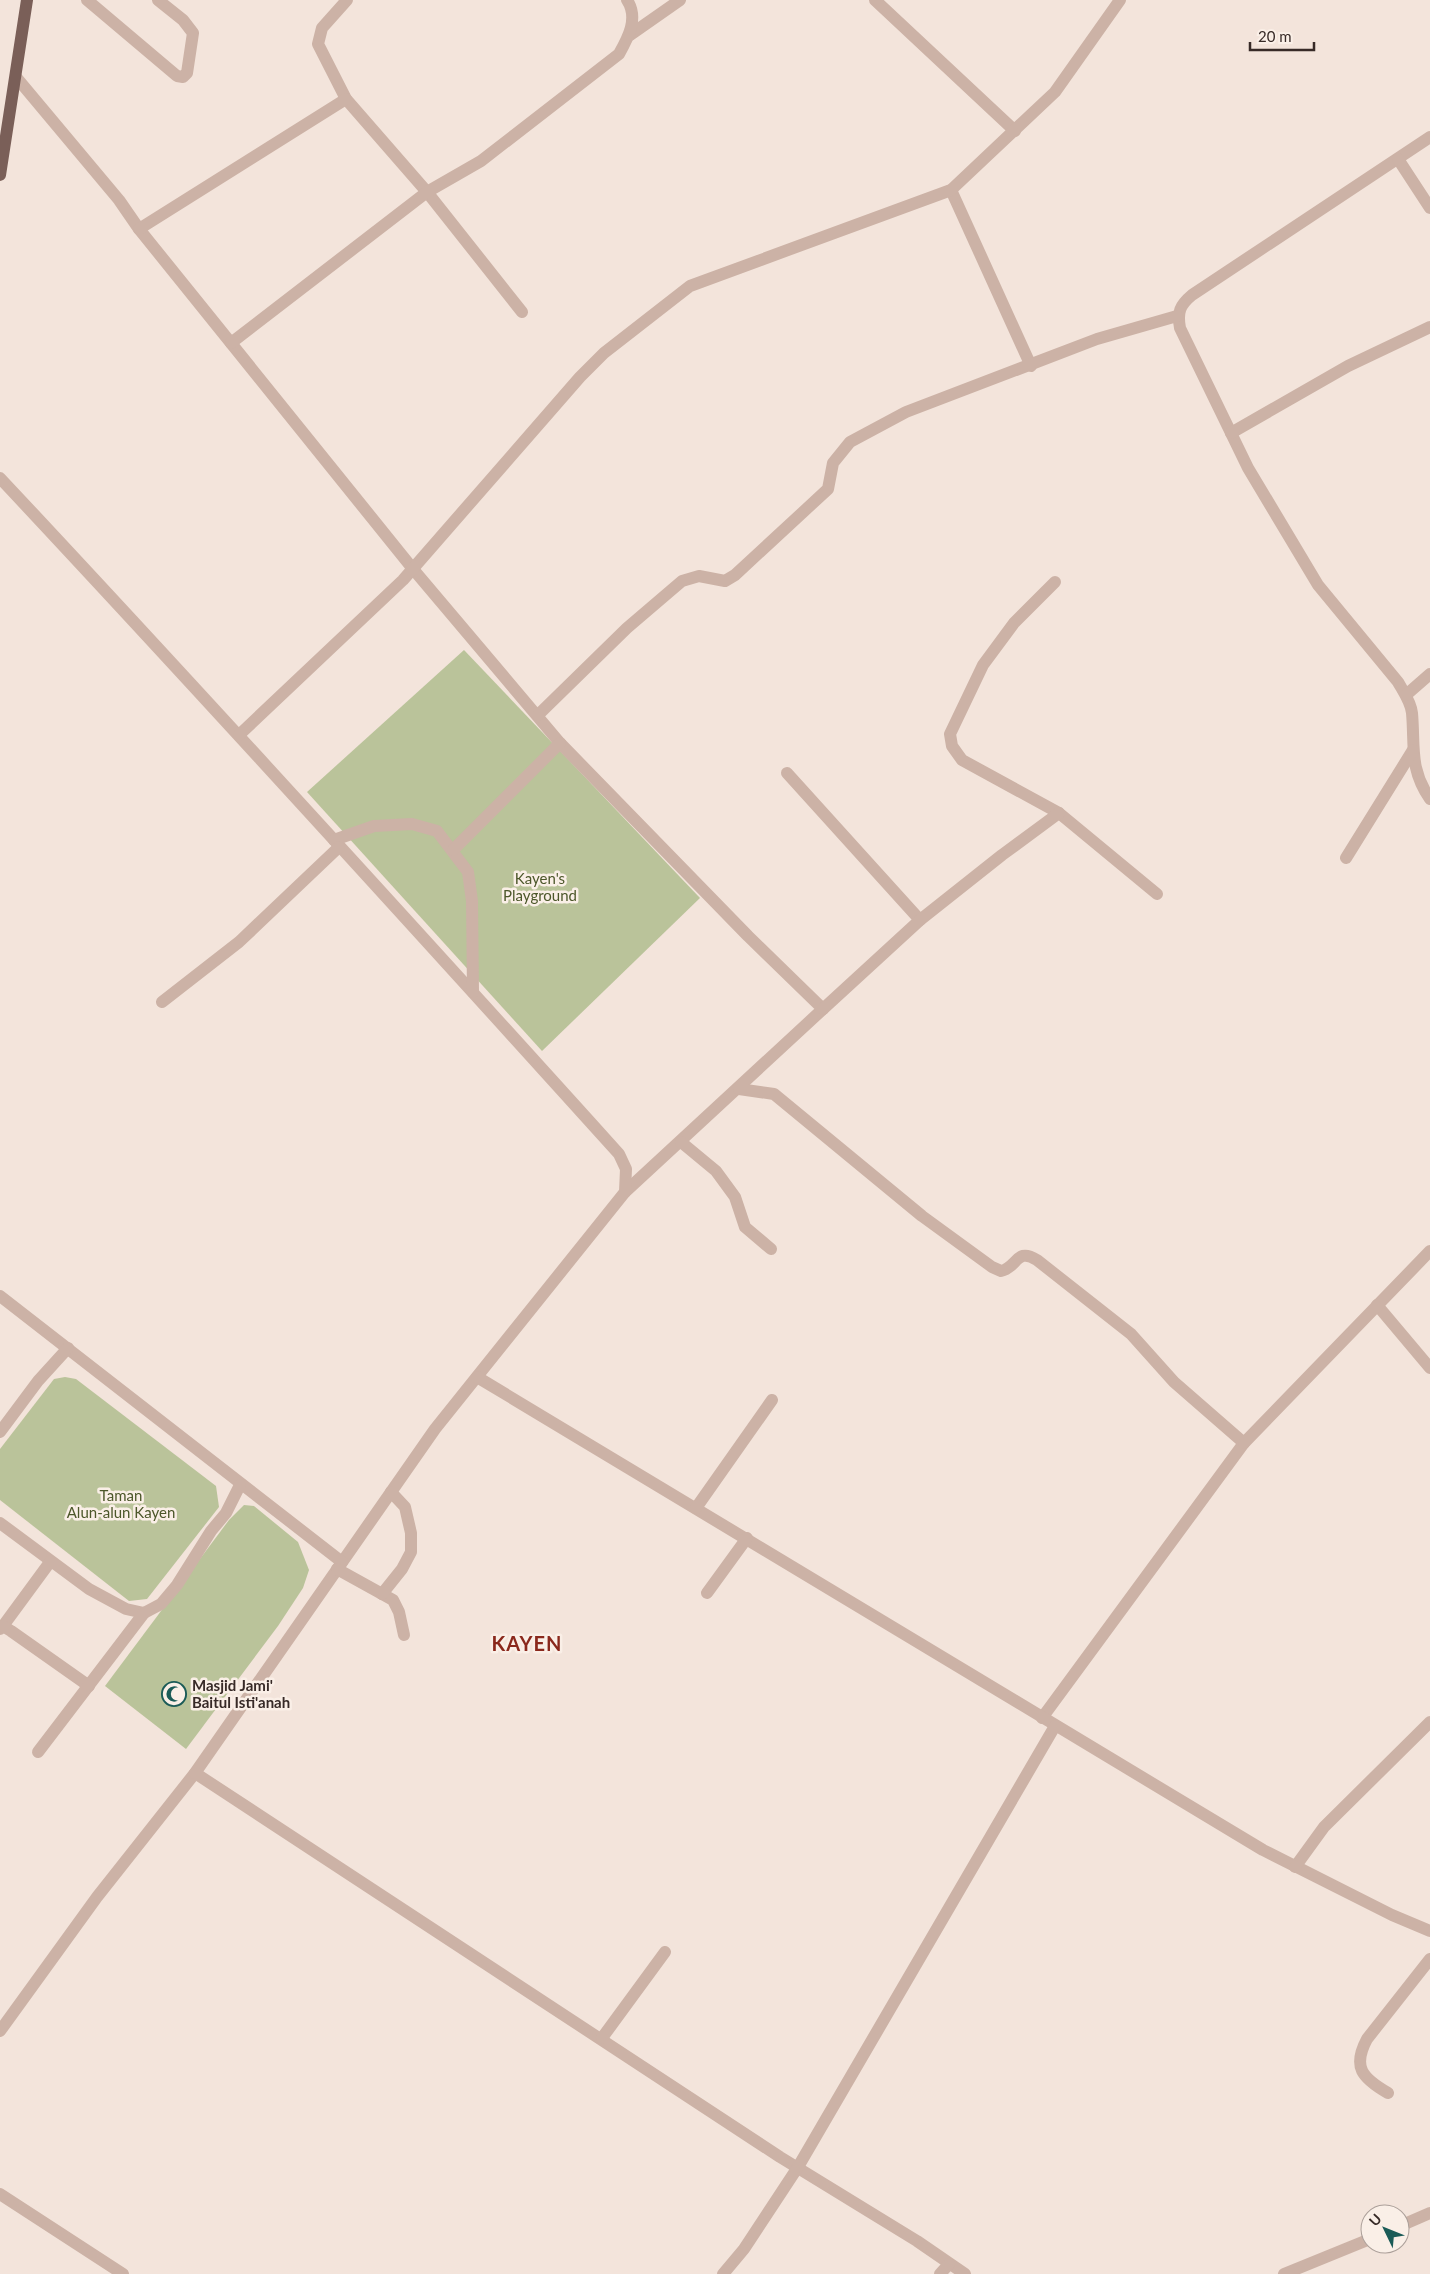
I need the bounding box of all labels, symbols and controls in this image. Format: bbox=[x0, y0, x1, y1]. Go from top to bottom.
scale bar bbox=[1250, 20, 1314, 52]
text: 20 m bbox=[1258, 27, 1292, 45]
park label: Kayen's Playground bbox=[503, 869, 577, 904]
park label: Taman Alun-alun Kayen bbox=[67, 1486, 175, 1521]
district label: KAYEN bbox=[492, 1631, 562, 1655]
place label: Masjid Jami' Baitul Isti'anah bbox=[192, 1676, 290, 1711]
mosque icon: Masjid Jami' Baitul Isti'anah bbox=[161, 1681, 187, 1707]
north arrow bbox=[1360, 2204, 1410, 2254]
text: U bbox=[1365, 2210, 1385, 2229]

